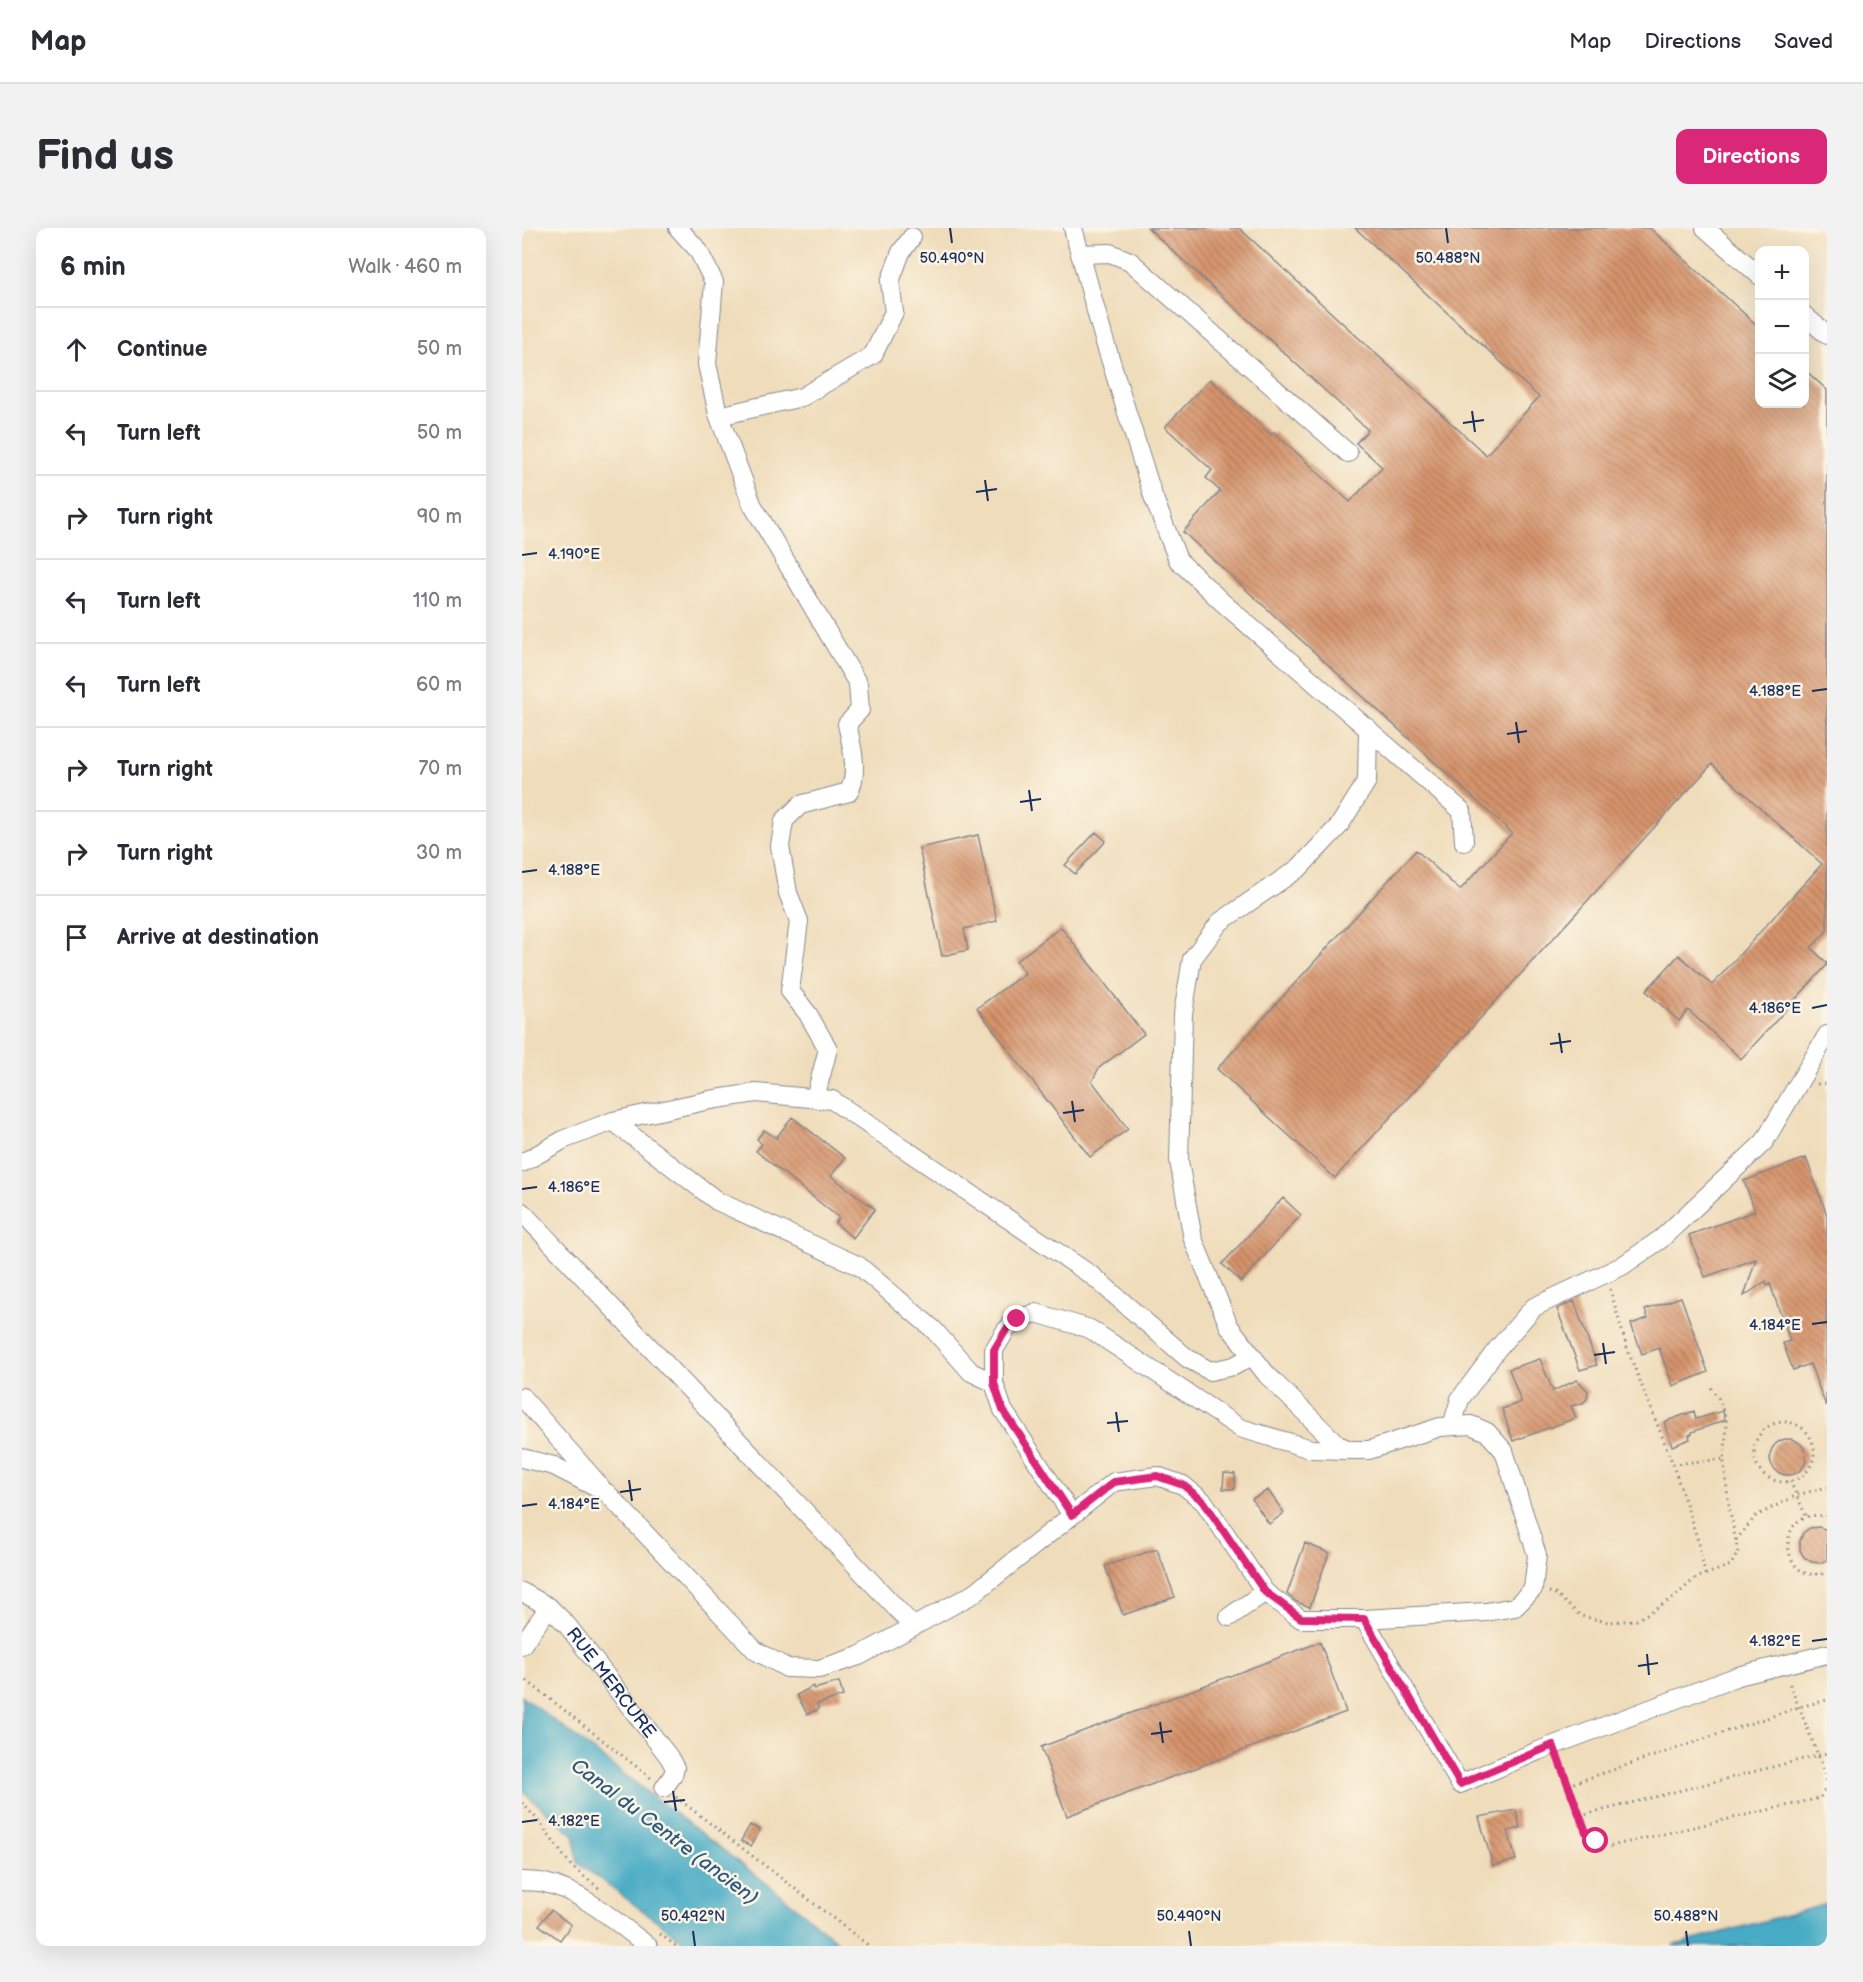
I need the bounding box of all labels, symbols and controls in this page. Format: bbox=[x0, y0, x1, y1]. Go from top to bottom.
text: Map bbox=[30, 25, 86, 58]
text: Map bbox=[1569, 29, 1612, 54]
text: Directions bbox=[1645, 29, 1741, 54]
text: Saved bbox=[1774, 29, 1833, 54]
button: Directions bbox=[1676, 129, 1827, 184]
text: Find us bbox=[36, 131, 174, 182]
map controls bbox=[1755, 246, 1809, 408]
button: + bbox=[1755, 246, 1809, 300]
text: 50.490°N bbox=[919, 249, 985, 268]
text: 50.488°N bbox=[1415, 249, 1481, 268]
text: 6 min bbox=[60, 252, 126, 283]
text: Walk · 460 m bbox=[348, 255, 462, 279]
button: − bbox=[1755, 300, 1809, 354]
icon: ahead bbox=[60, 333, 93, 366]
text: Continue bbox=[117, 336, 207, 363]
text: 50 m bbox=[417, 337, 462, 361]
button: layers bbox=[1755, 354, 1809, 408]
icon: left bbox=[60, 417, 93, 450]
text: Turn left bbox=[117, 420, 201, 447]
text: 50 m bbox=[417, 421, 462, 445]
icon: right bbox=[60, 501, 93, 534]
text: Turn right bbox=[117, 504, 213, 531]
text: 90 m bbox=[417, 505, 462, 529]
text: 4.190°E bbox=[548, 545, 600, 564]
icon: left bbox=[60, 585, 93, 618]
text: Turn left bbox=[117, 588, 201, 615]
text: 110 m bbox=[413, 589, 462, 613]
icon: left bbox=[60, 669, 93, 702]
text: Turn left bbox=[117, 672, 201, 699]
text: 60 m bbox=[416, 673, 462, 697]
text: 4.188°E bbox=[1749, 682, 1801, 701]
icon: right bbox=[60, 753, 93, 786]
text: Turn right bbox=[117, 756, 213, 783]
text: 70 m bbox=[418, 757, 462, 781]
icon: right bbox=[60, 837, 93, 870]
text: Turn right bbox=[117, 840, 213, 867]
text: 30 m bbox=[416, 841, 462, 865]
text: 4.188°E bbox=[548, 861, 600, 880]
icon: arrive bbox=[60, 921, 93, 954]
text: Arrive at destination bbox=[117, 924, 319, 951]
text: 4.186°E bbox=[1749, 999, 1801, 1018]
text: 4.186°E bbox=[548, 1178, 600, 1197]
route end bbox=[1003, 1305, 1029, 1331]
text: 4.184°E bbox=[1749, 1316, 1801, 1335]
text: 4.184°E bbox=[548, 1495, 600, 1514]
street label: RUE MERCURE bbox=[562, 1623, 660, 1742]
text: 4.182°E bbox=[1749, 1632, 1801, 1651]
water label: Canal du Centre (ancien) bbox=[566, 1754, 763, 1910]
text: 4.182°E bbox=[548, 1812, 600, 1831]
route start bbox=[1582, 1827, 1608, 1853]
text: 50.492°N bbox=[661, 1907, 725, 1926]
text: 50.490°N bbox=[1156, 1907, 1222, 1926]
text: 50.488°N bbox=[1653, 1907, 1719, 1926]

